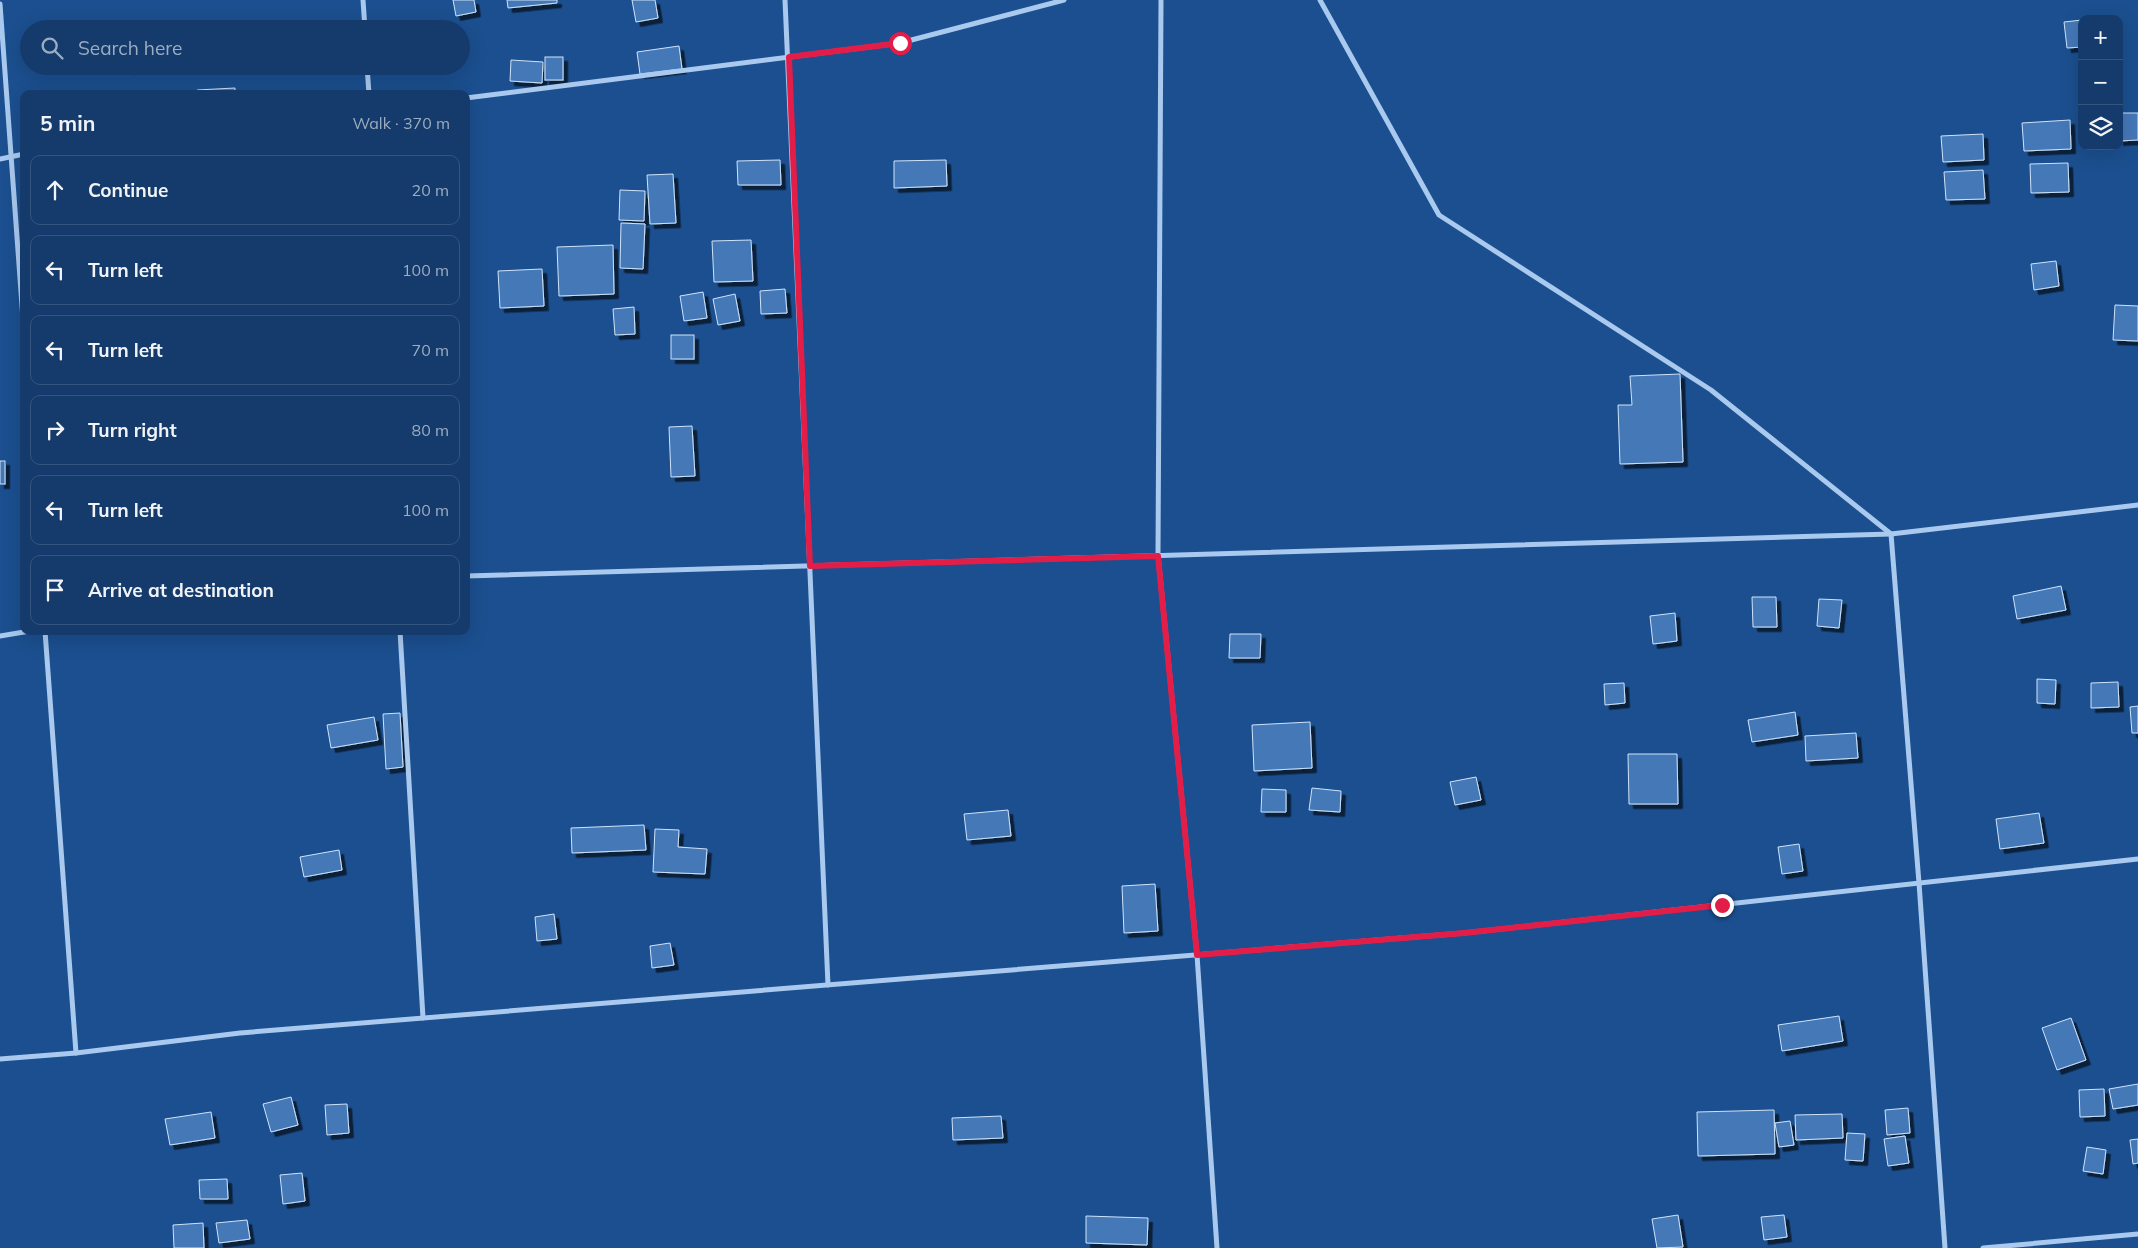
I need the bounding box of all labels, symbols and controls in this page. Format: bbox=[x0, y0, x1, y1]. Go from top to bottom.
map controls bbox=[2078, 15, 2123, 150]
button: + bbox=[2078, 15, 2123, 60]
search box bbox=[20, 20, 470, 75]
route start bbox=[889, 32, 912, 55]
icon: search bbox=[38, 34, 66, 62]
text: Search here bbox=[78, 36, 182, 60]
button: − bbox=[2078, 60, 2123, 105]
button: layers bbox=[2078, 105, 2123, 150]
text: 5 min bbox=[40, 110, 95, 136]
text: Walk · 370 m bbox=[352, 113, 450, 133]
icon: ahead bbox=[41, 176, 69, 204]
text: Continue bbox=[88, 178, 168, 202]
text: 20 m bbox=[412, 180, 449, 200]
icon: left bbox=[41, 256, 69, 284]
text: Turn left bbox=[88, 258, 163, 282]
text: 100 m bbox=[402, 260, 449, 280]
icon: left bbox=[41, 336, 69, 364]
text: Turn left bbox=[88, 338, 163, 362]
text: 70 m bbox=[412, 340, 449, 360]
icon: right bbox=[41, 416, 69, 444]
text: Turn right bbox=[88, 418, 177, 442]
text: 80 m bbox=[412, 420, 449, 440]
icon: left bbox=[41, 496, 69, 524]
text: Turn left bbox=[88, 498, 163, 522]
text: 100 m bbox=[402, 500, 449, 520]
icon: arrive bbox=[41, 576, 69, 604]
text: Arrive at destination bbox=[88, 578, 274, 602]
route end bbox=[1711, 894, 1734, 917]

